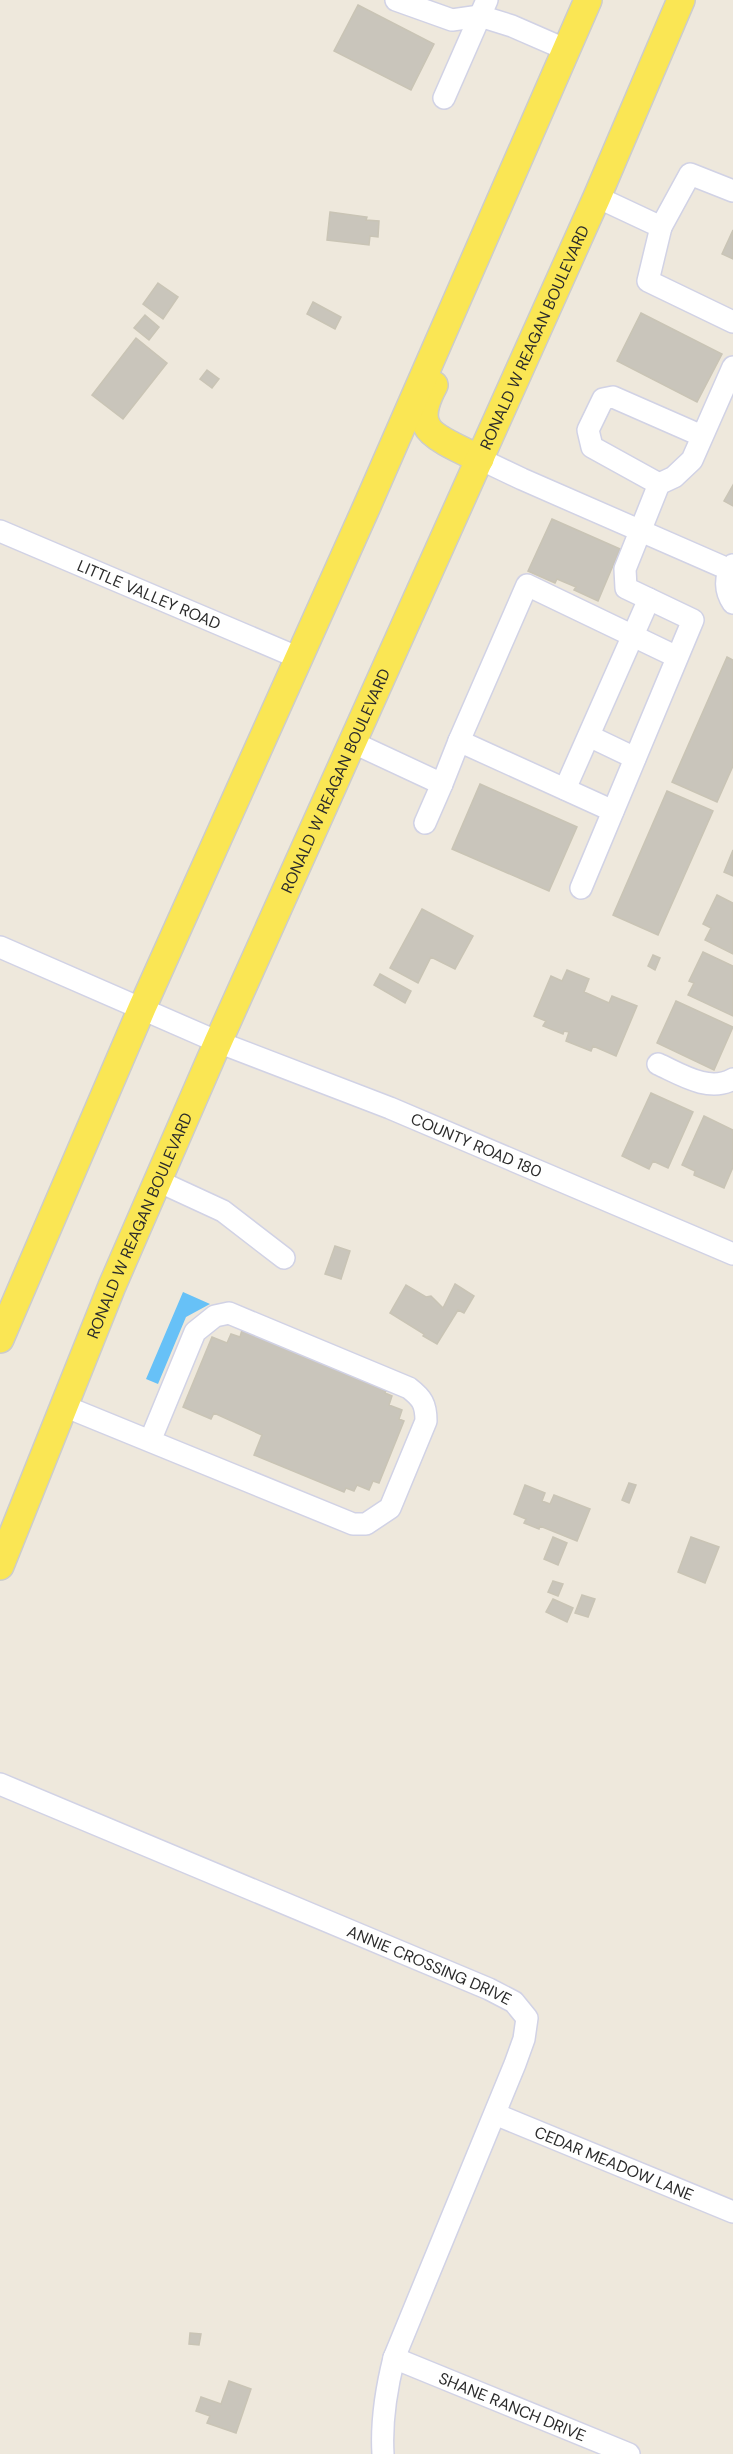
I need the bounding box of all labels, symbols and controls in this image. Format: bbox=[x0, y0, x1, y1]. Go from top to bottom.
street label: RONALD W REAGAN BOULEVARD bbox=[475, 222, 594, 453]
street label: LITTLE VALLEY ROAD bbox=[74, 555, 224, 634]
street label: RONALD W REAGAN BOULEVARD bbox=[276, 665, 395, 896]
street label: COUNTY ROAD 180 bbox=[408, 1108, 545, 1182]
street label: RONALD W REAGAN BOULEVARD bbox=[82, 1109, 197, 1342]
street label: ANNIE CROSSING DRIVE bbox=[344, 1920, 515, 2010]
street label: CEDAR MEADOW LANE bbox=[532, 2121, 697, 2205]
street label: SHANE RANCH DRIVE bbox=[436, 2367, 589, 2446]

